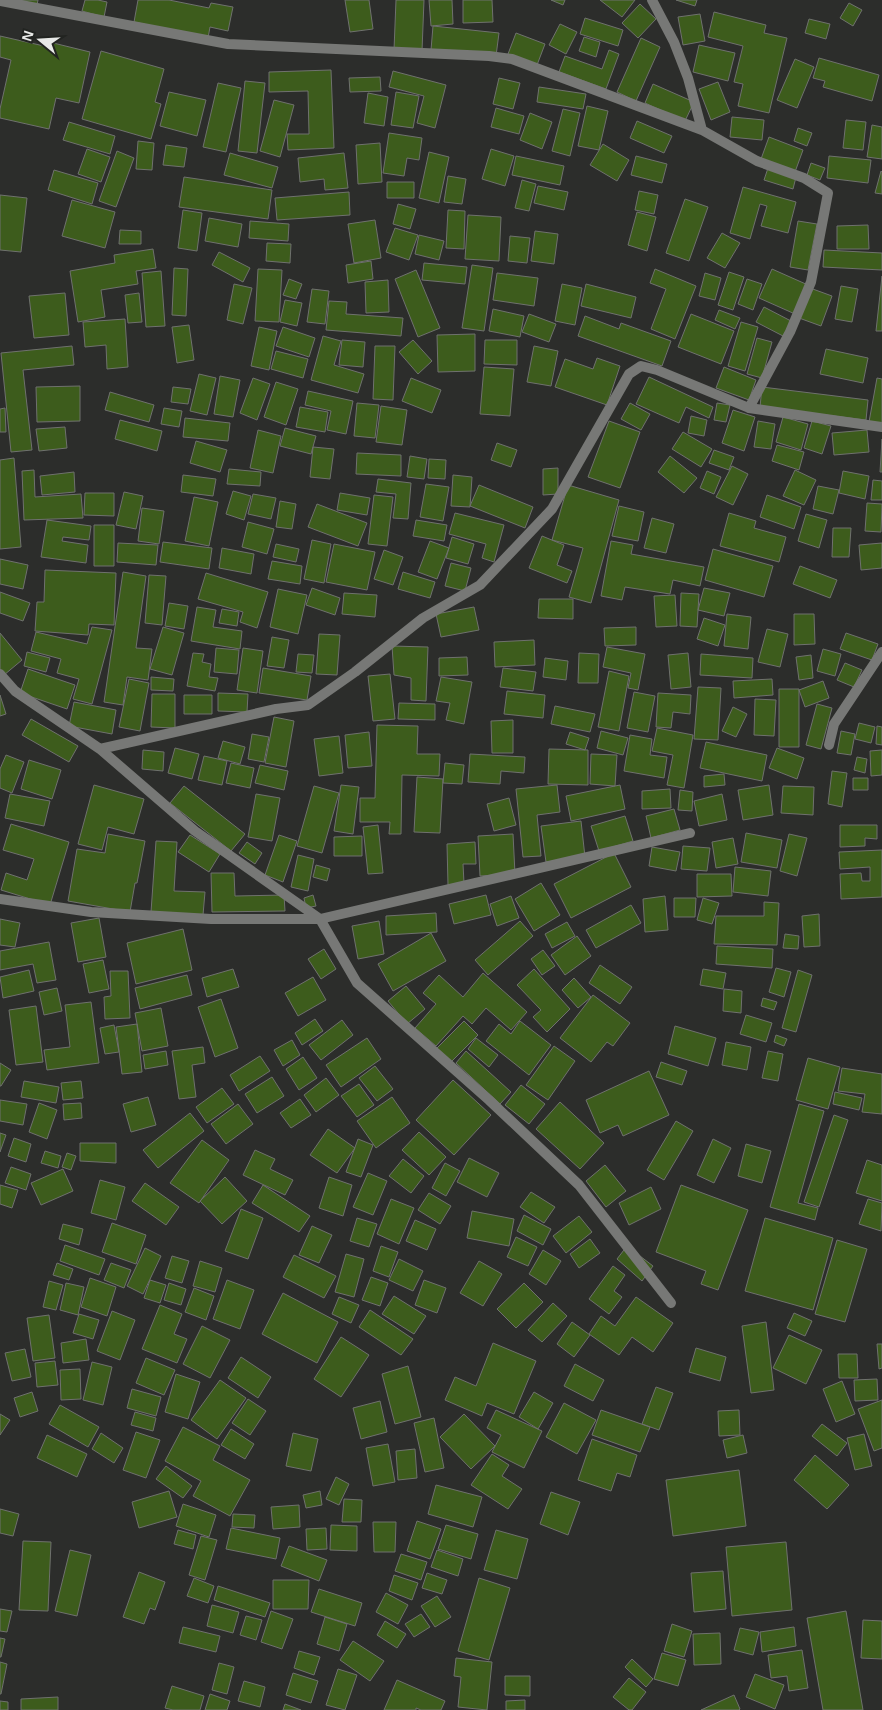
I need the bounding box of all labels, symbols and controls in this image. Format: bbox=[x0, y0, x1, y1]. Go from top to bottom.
north arrow bbox=[15, 15, 65, 65]
text: N bbox=[18, 29, 37, 43]

